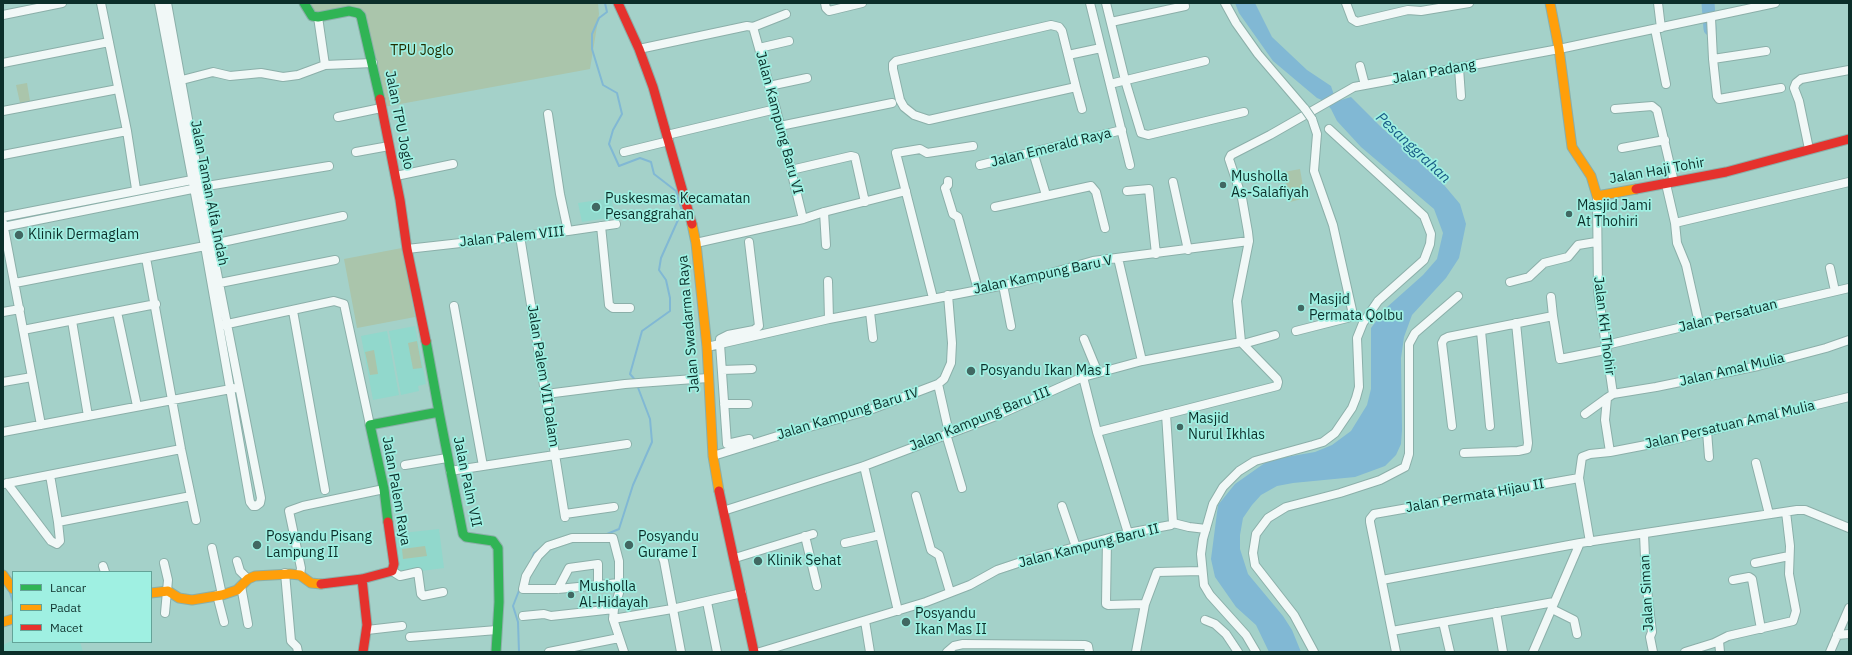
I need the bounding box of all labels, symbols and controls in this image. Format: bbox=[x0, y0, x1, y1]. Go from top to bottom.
park label: TPU Joglo bbox=[390, 43, 454, 59]
street label: Jalan Kampung Baru VI bbox=[752, 50, 806, 196]
street label: Jalan Padang bbox=[1391, 56, 1477, 88]
street label: Jalan TPU Joglo bbox=[381, 69, 417, 171]
water label: Pesanggrahan bbox=[1372, 109, 1454, 187]
street label: Jalan Taman Alfa Indah bbox=[187, 119, 231, 267]
street label: Jalan Emerald Raya bbox=[989, 125, 1113, 171]
street label: Jalan Haji Tohir bbox=[1608, 154, 1706, 188]
place label: Musholla As-Salafiyah bbox=[1231, 169, 1309, 202]
marker: Musholla As-Salafiyah bbox=[1218, 180, 1228, 190]
place label: Puskesmas Kecamatan Pesanggrahan bbox=[605, 191, 750, 224]
place label: Masjid Jami At Thohiri bbox=[1577, 198, 1651, 230]
marker: Puskesmas Kecamatan Pesanggrahan bbox=[590, 201, 602, 213]
marker: Masjid Jami At Thohiri bbox=[1564, 209, 1574, 219]
street label: Jalan Palem VIII bbox=[459, 223, 565, 251]
place label: Klinik Dermaglam bbox=[28, 227, 139, 243]
marker: Klinik Dermaglam bbox=[13, 229, 25, 241]
street label: Jalan Kampung Baru V bbox=[972, 252, 1114, 298]
street label: Jalan Swadarma Raya bbox=[675, 255, 703, 393]
street label: Jalan KH Thohir bbox=[1590, 276, 1618, 376]
place label: Masjid Permata Qolbu bbox=[1309, 292, 1403, 324]
street label: Jalan Persatuan bbox=[1677, 296, 1779, 336]
marker: Masjid Permata Qolbu bbox=[1296, 303, 1306, 313]
street label: Jalan Palem VII Dalam bbox=[523, 304, 563, 448]
street label: Jalan Amal Mulia bbox=[1678, 350, 1786, 390]
place label: Posyandu Ikan Mas I bbox=[980, 363, 1110, 379]
marker: Posyandu Ikan Mas I bbox=[965, 365, 977, 377]
street label: Jalan Kampung Baru III bbox=[907, 383, 1053, 455]
street label: Jalan Kampung Baru IV bbox=[775, 384, 921, 444]
street label: Jalan Persatuan Amal Mulia bbox=[1643, 397, 1817, 453]
place label: Masjid Nurul Ikhlas bbox=[1188, 411, 1265, 444]
marker: Masjid Nurul Ikhlas bbox=[1175, 422, 1185, 432]
street label: Jalan Palem Raya bbox=[378, 435, 414, 547]
street label: Jalan Palm VII bbox=[449, 435, 485, 529]
street label: Jalan Permata Hijau II bbox=[1404, 476, 1546, 516]
street label: Jalan Kampung Baru II bbox=[1017, 520, 1161, 572]
place label: Posyandu Pisang Lampung II bbox=[266, 529, 372, 562]
place label: Posyandu Gurame I bbox=[638, 529, 699, 562]
marker: Posyandu Pisang Lampung II bbox=[251, 539, 263, 551]
marker: Posyandu Gurame I bbox=[623, 539, 635, 551]
place label: Klinik Sehat bbox=[767, 553, 841, 569]
street label: Jalan Siman bbox=[1637, 554, 1657, 632]
marker: Klinik Sehat bbox=[752, 555, 764, 567]
legend bbox=[12, 571, 152, 643]
place label: Musholla Al-Hidayah bbox=[579, 579, 648, 612]
text: Lancar bbox=[50, 580, 86, 595]
marker: Musholla Al-Hidayah bbox=[566, 590, 576, 600]
text: Padat bbox=[50, 600, 81, 615]
place label: Posyandu Ikan Mas II bbox=[915, 606, 987, 638]
marker: Posyandu Ikan Mas II bbox=[900, 616, 912, 628]
text: Macet bbox=[50, 620, 83, 635]

